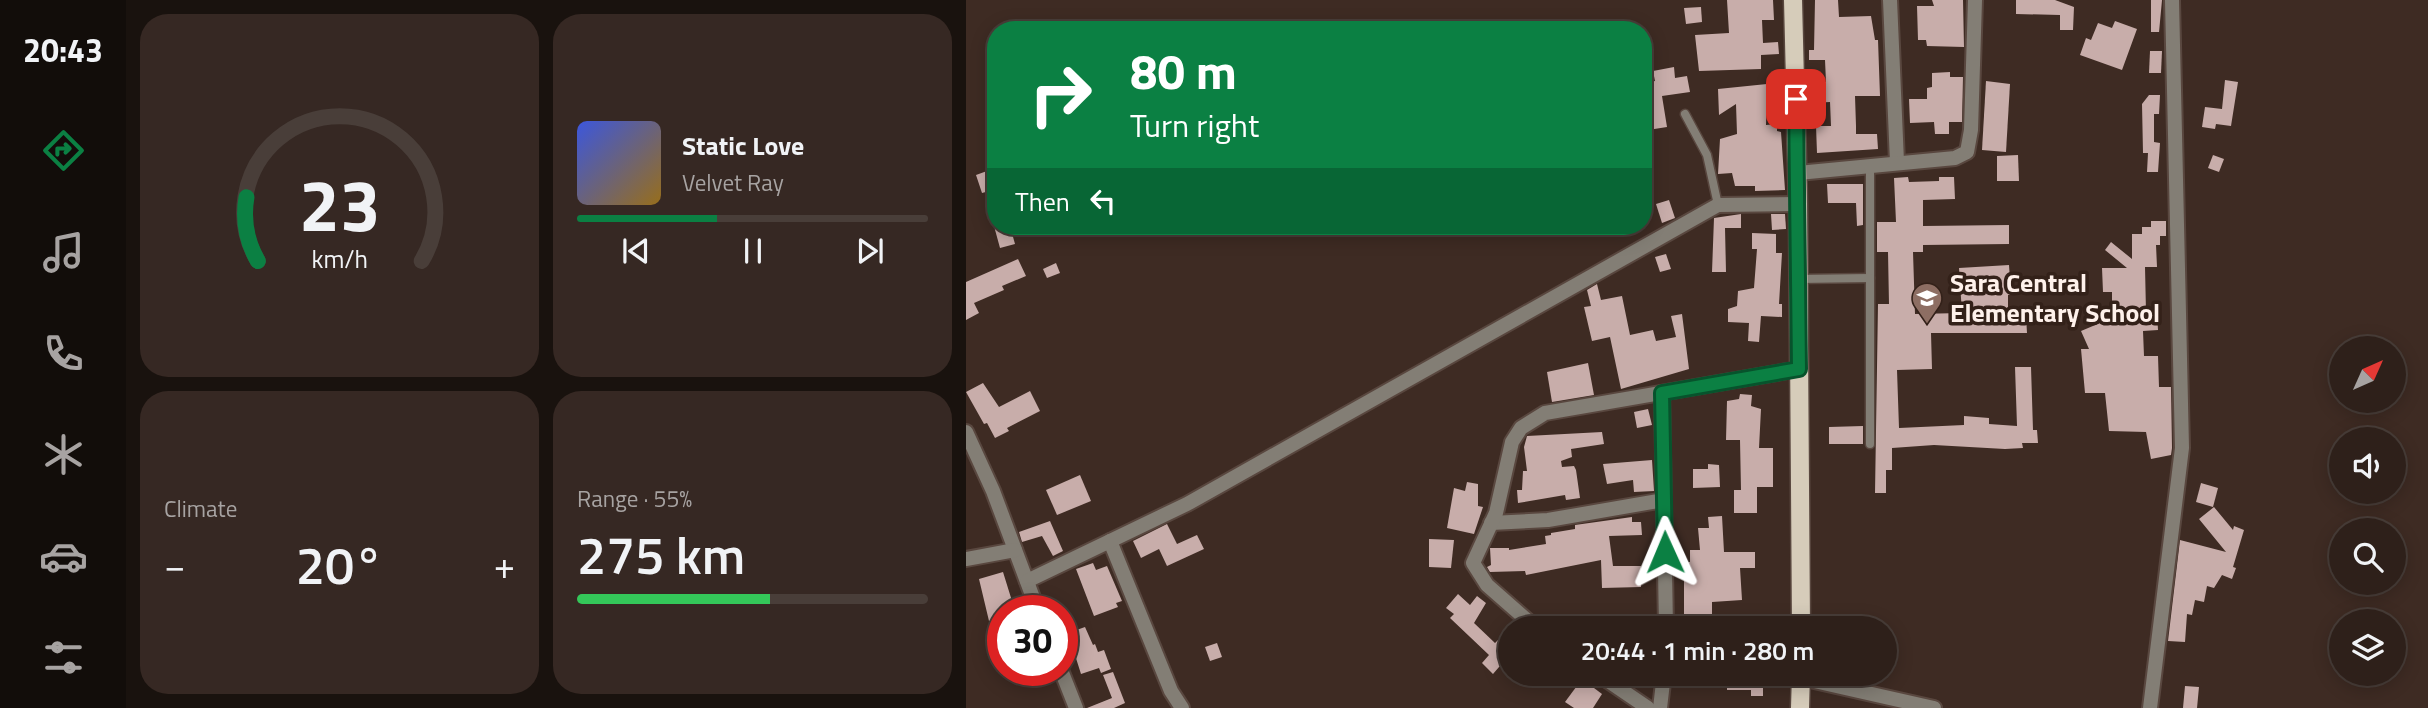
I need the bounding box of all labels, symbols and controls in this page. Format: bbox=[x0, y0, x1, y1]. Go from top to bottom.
text: 20:43 bbox=[23, 26, 103, 74]
text: 80 m bbox=[1130, 33, 1237, 108]
icon: right bbox=[1015, 49, 1106, 140]
pin bbox=[1766, 69, 1826, 129]
icon: arrive bbox=[1777, 80, 1815, 118]
text: Turn right bbox=[1130, 101, 1259, 149]
icon: directions bbox=[39, 126, 88, 175]
text: Static Love bbox=[682, 126, 804, 165]
text: 23 bbox=[299, 150, 380, 260]
text: Velvet Ray bbox=[682, 165, 784, 200]
text: Then bbox=[1015, 182, 1070, 221]
icon: left bbox=[1084, 182, 1122, 220]
icon: music bbox=[39, 228, 88, 277]
icon: previous bbox=[617, 232, 655, 270]
icon: pause bbox=[734, 232, 772, 270]
icon: next bbox=[851, 232, 889, 270]
text: km/h bbox=[311, 240, 368, 278]
place label: Sara Central Elementary School bbox=[1950, 263, 2160, 332]
school or university icon: Sara Central Elementary School bbox=[1910, 281, 1944, 325]
icon: phone bbox=[39, 329, 88, 378]
north arrow bbox=[2329, 336, 2406, 413]
map controls bbox=[2329, 336, 2406, 686]
button: sound bbox=[2329, 427, 2406, 504]
icon: climate bbox=[39, 430, 88, 479]
text: Range · 55% bbox=[577, 481, 692, 516]
text: Climate bbox=[164, 491, 237, 526]
text: 275 km bbox=[577, 515, 745, 594]
position arrow bbox=[1628, 515, 1702, 589]
button: search bbox=[2329, 518, 2406, 595]
text: 20° bbox=[296, 525, 383, 604]
icon: car bbox=[39, 532, 88, 581]
text: − bbox=[164, 536, 185, 594]
text: + bbox=[494, 536, 515, 594]
speed limit sign: 30 bbox=[987, 595, 1078, 686]
button: layers bbox=[2329, 609, 2406, 686]
text: 20:44 · 1 min · 280 m bbox=[1581, 631, 1814, 670]
icon: filters bbox=[39, 633, 88, 682]

